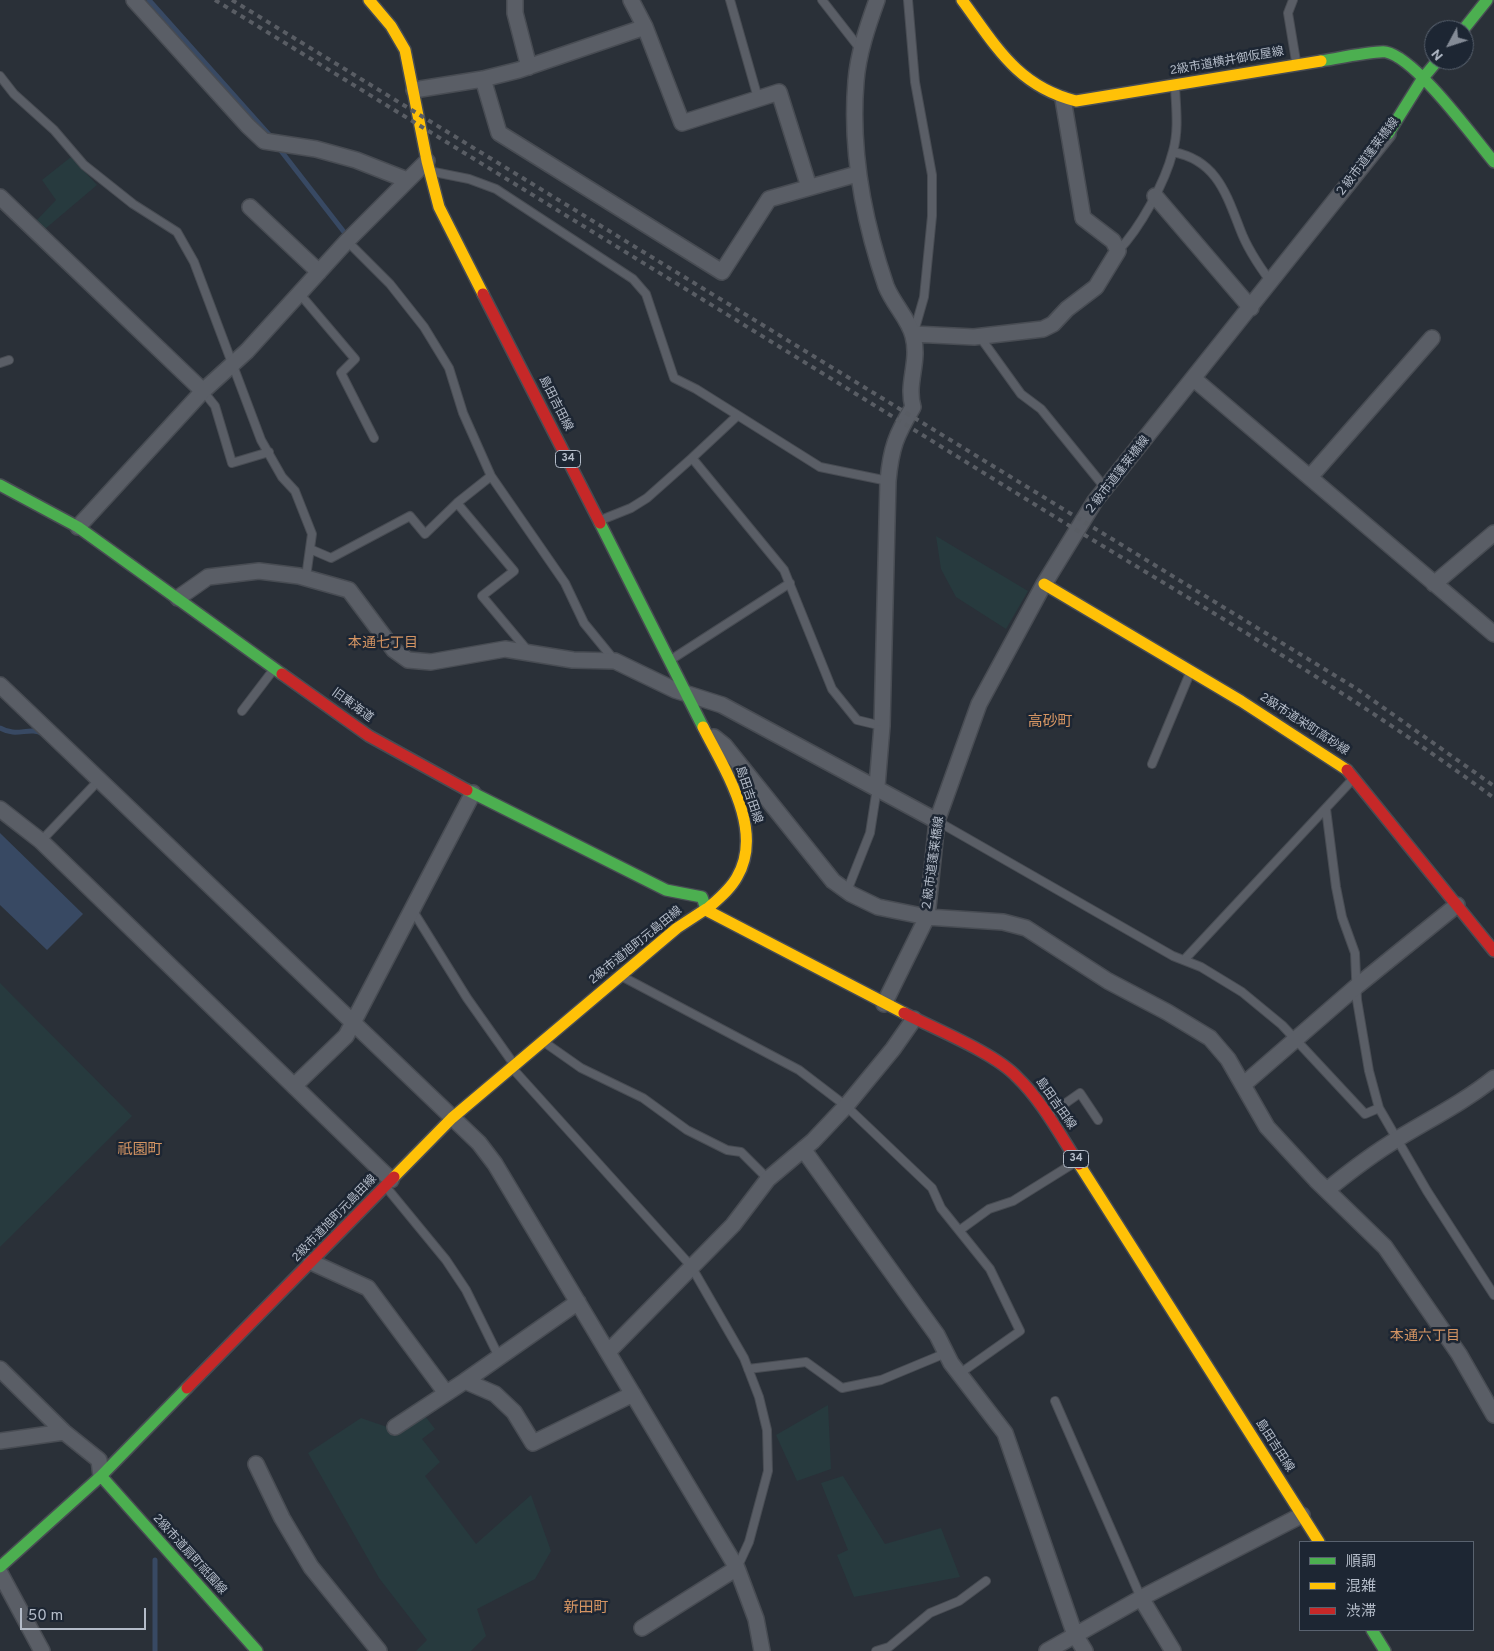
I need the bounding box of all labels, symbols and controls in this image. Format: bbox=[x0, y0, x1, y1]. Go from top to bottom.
north arrow bbox=[1424, 20, 1474, 70]
street label: 2級市道横井御仮屋線 bbox=[1169, 45, 1285, 79]
text: N bbox=[1428, 45, 1448, 64]
street label: ２級市道蓬莱橋線 bbox=[1333, 115, 1403, 201]
street label: 島田吉田線 bbox=[535, 374, 575, 434]
street label: ２級市道蓬莱橋線 bbox=[1083, 434, 1153, 518]
road number: 34 bbox=[556, 450, 580, 468]
district label: 本通七丁目 bbox=[348, 636, 418, 652]
street label: 旧東海道 bbox=[328, 686, 376, 726]
street label: 2級市道栄町高砂線 bbox=[1257, 691, 1351, 759]
district label: 高砂町 bbox=[1028, 714, 1072, 732]
street label: 島田吉田線 bbox=[731, 764, 765, 826]
street label: ２級市道蓬莱橋線 bbox=[920, 815, 948, 913]
street label: 2級市道旭町元島田線 bbox=[587, 904, 685, 988]
street label: 島田吉田線 bbox=[1032, 1075, 1078, 1133]
district label: 祇園町 bbox=[118, 1142, 162, 1160]
road number: 34 bbox=[1064, 1150, 1088, 1168]
street label: 2級市道旭町元島田線 bbox=[290, 1173, 380, 1265]
district label: 本通六丁目 bbox=[1390, 1329, 1460, 1345]
street label: 島田吉田線 bbox=[1252, 1417, 1296, 1475]
street label: 2級市道扇町祇園線 bbox=[149, 1512, 229, 1598]
legend bbox=[1299, 1541, 1474, 1631]
text: 順調 bbox=[1346, 1553, 1376, 1572]
text: 混雑 bbox=[1346, 1578, 1376, 1597]
scale bar bbox=[22, 1598, 149, 1630]
district label: 新田町 bbox=[564, 1600, 608, 1618]
text: 渋滞 bbox=[1346, 1603, 1376, 1622]
text: 50 m bbox=[28, 1607, 63, 1626]

